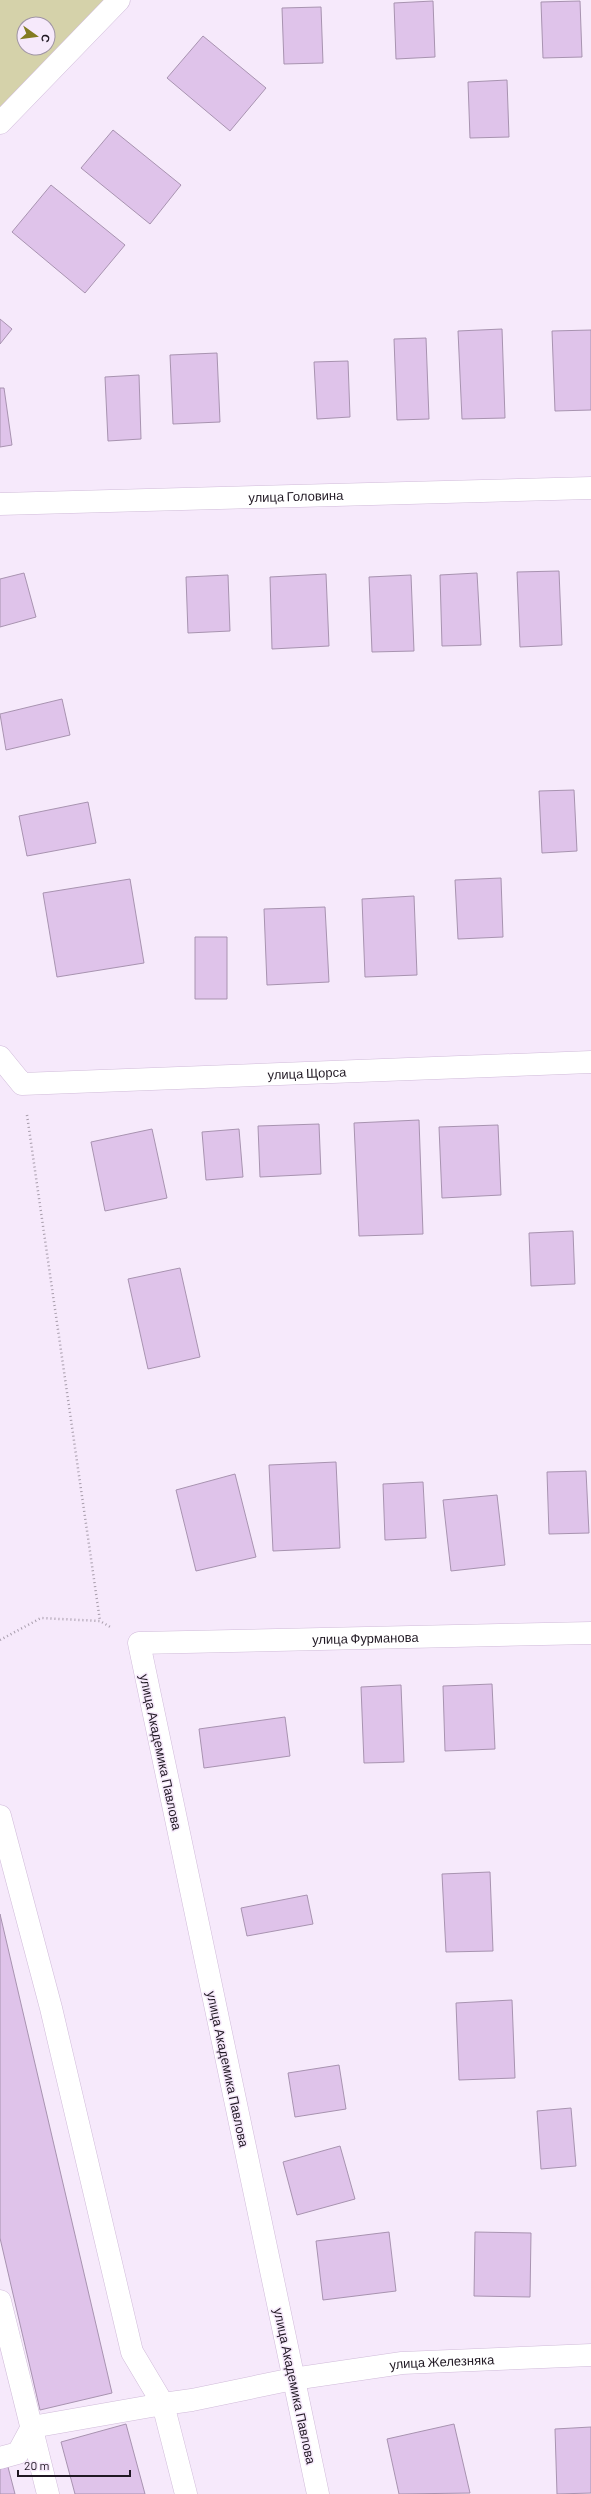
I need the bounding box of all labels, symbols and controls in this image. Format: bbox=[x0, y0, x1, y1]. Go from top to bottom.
north arrow bbox=[16, 16, 56, 56]
text: С bbox=[39, 33, 53, 44]
street label: улица Головина bbox=[248, 487, 344, 505]
street label: улица Щорса bbox=[267, 1063, 347, 1082]
street label: улица Фурманова bbox=[312, 1629, 419, 1647]
street label: улица Академика Павлова bbox=[137, 1672, 186, 1832]
street label: улица Академика Павлова bbox=[204, 1989, 253, 2149]
street label: улица Академика Павлова bbox=[271, 2306, 320, 2466]
street label: улица Железняка bbox=[388, 2351, 495, 2373]
scale bar bbox=[18, 2452, 130, 2478]
text: 20 m bbox=[24, 2458, 50, 2472]

